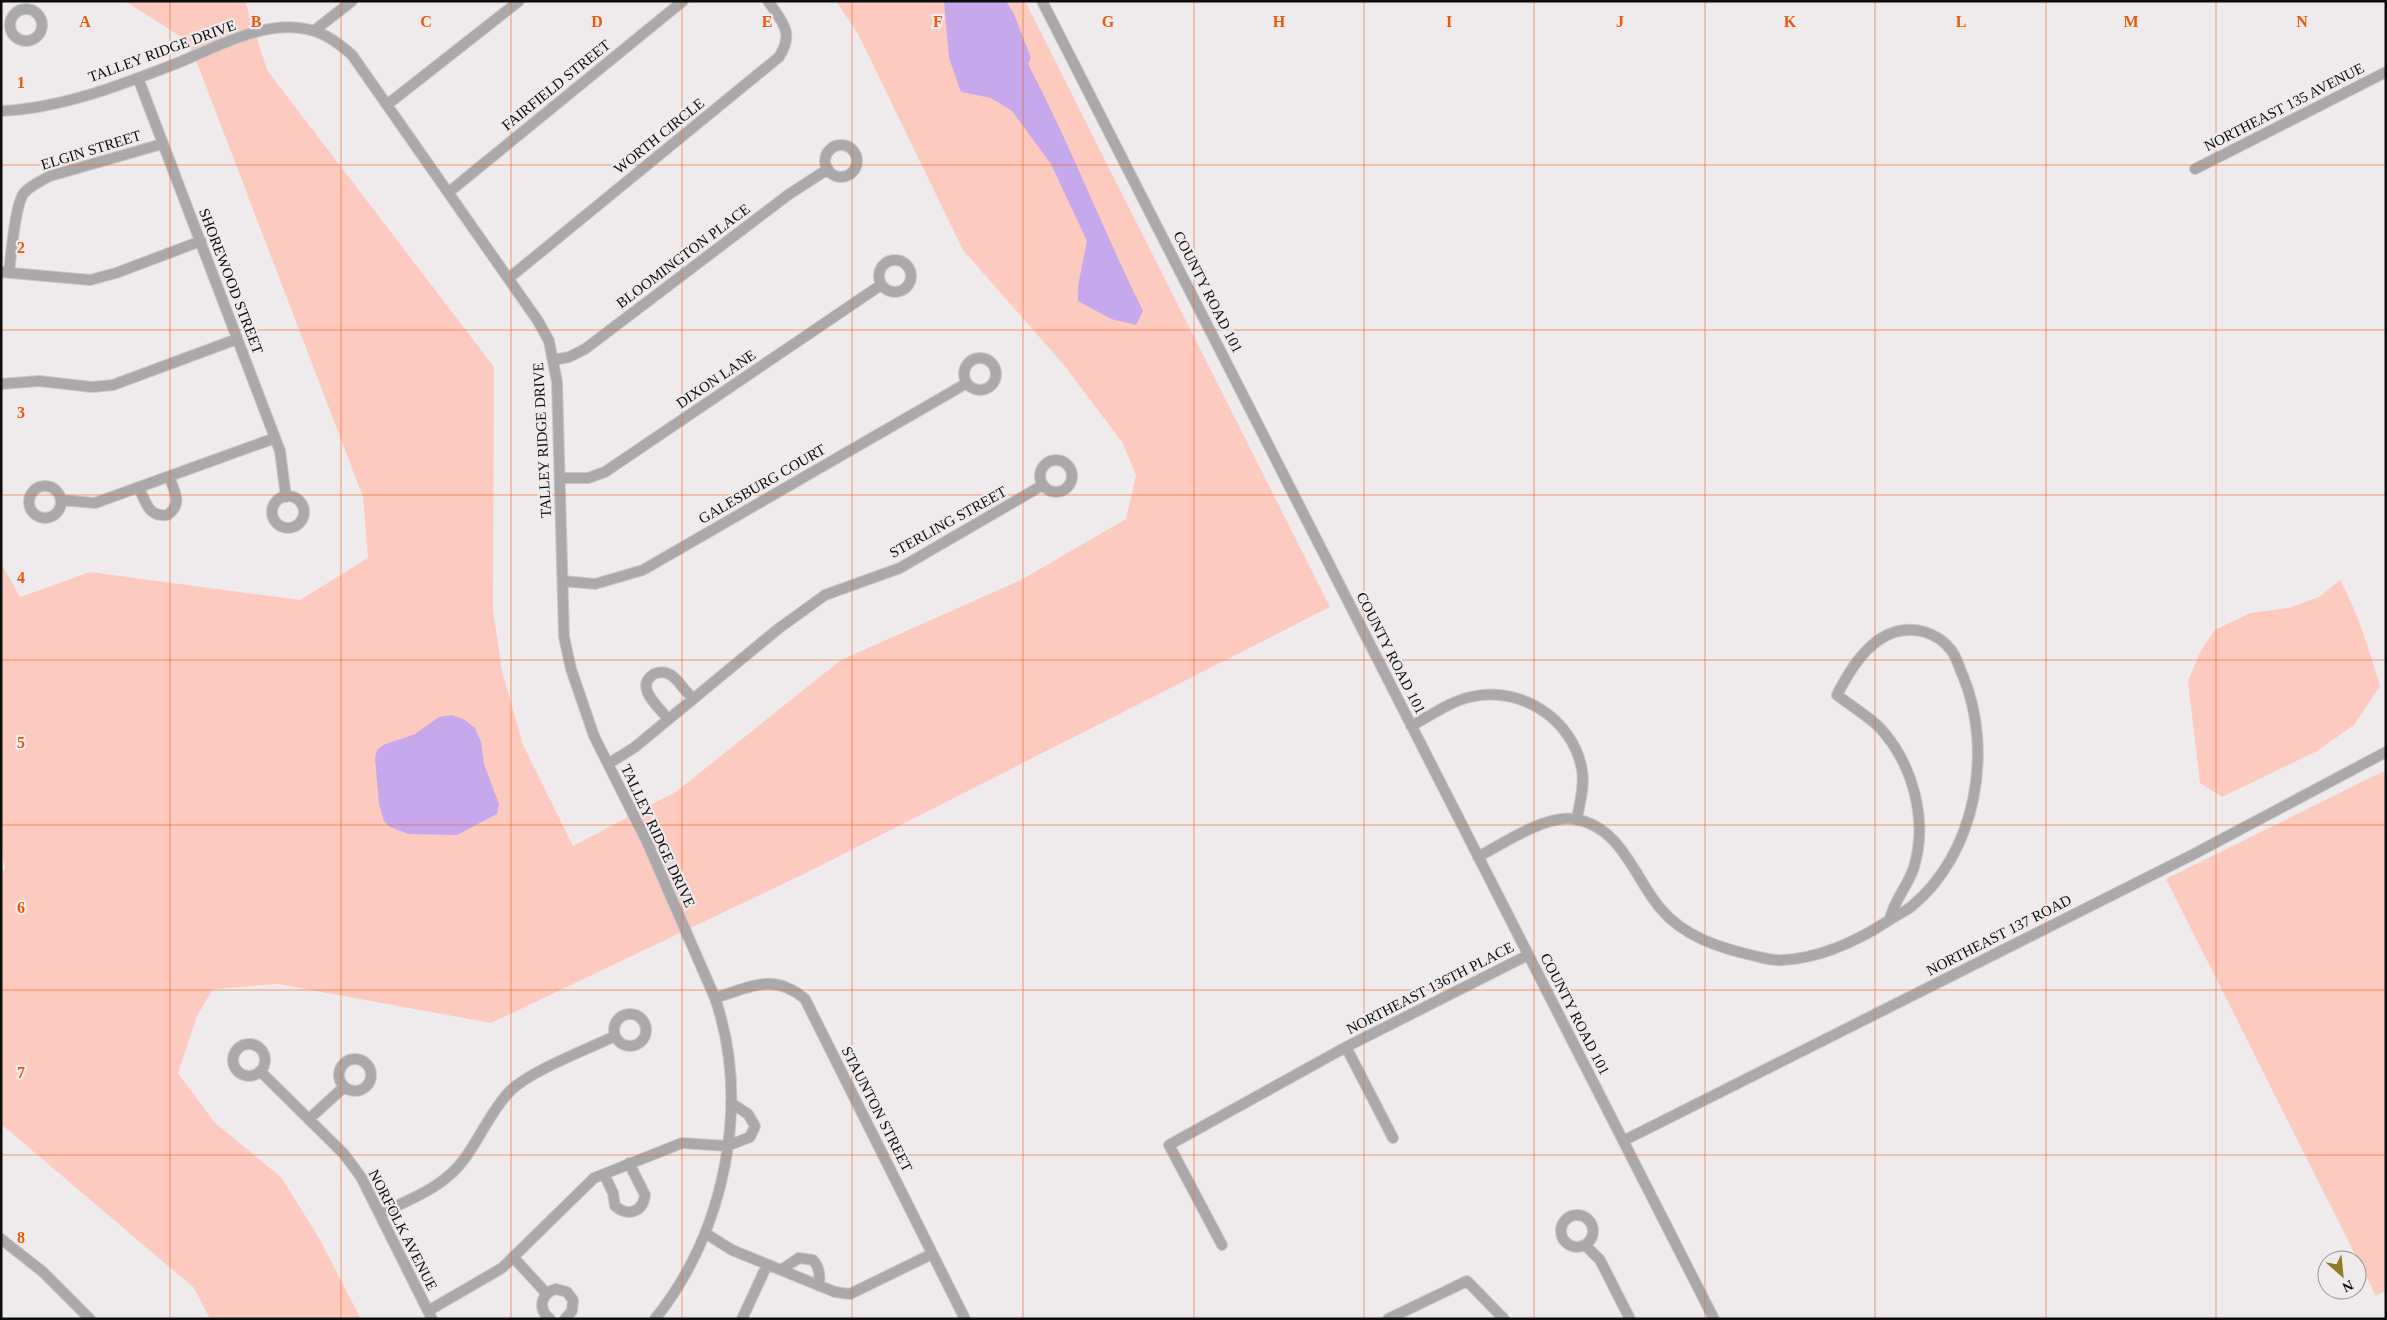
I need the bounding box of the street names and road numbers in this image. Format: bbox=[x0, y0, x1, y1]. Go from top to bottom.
street label: TALLEY RIDGE DRIVE bbox=[85, 16, 239, 86]
street label: FAIRFIELD STREET bbox=[499, 37, 613, 133]
street label: NORTHEAST 135 AVENUE bbox=[2202, 60, 2366, 154]
street label: WORTH CIRCLE bbox=[611, 95, 707, 177]
street label: ELGIN STREET bbox=[39, 127, 143, 173]
street label: BLOOMINGTON PLACE bbox=[613, 201, 753, 311]
street label: SHOREWOOD STREET bbox=[196, 206, 266, 356]
street label: COUNTY ROAD 101 bbox=[1170, 228, 1246, 356]
street label: DIXON LANE bbox=[673, 347, 759, 411]
street label: TALLEY RIDGE DRIVE bbox=[530, 362, 554, 518]
street label: GALESBURG COURT bbox=[696, 441, 828, 527]
street label: STERLING STREET bbox=[887, 483, 1009, 561]
street label: COUNTY ROAD 101 bbox=[1353, 589, 1429, 717]
street label: TALLEY RIDGE DRIVE bbox=[618, 762, 698, 910]
street label: NORTHEAST 137 ROAD bbox=[1924, 891, 2074, 979]
street label: NORTHEAST 136TH PLACE bbox=[1344, 939, 1516, 1037]
street label: COUNTY ROAD 101 bbox=[1537, 950, 1613, 1078]
street label: STAUNTON STREET bbox=[839, 1044, 915, 1174]
street label: NORFOLK AVENUE bbox=[366, 1167, 440, 1293]

